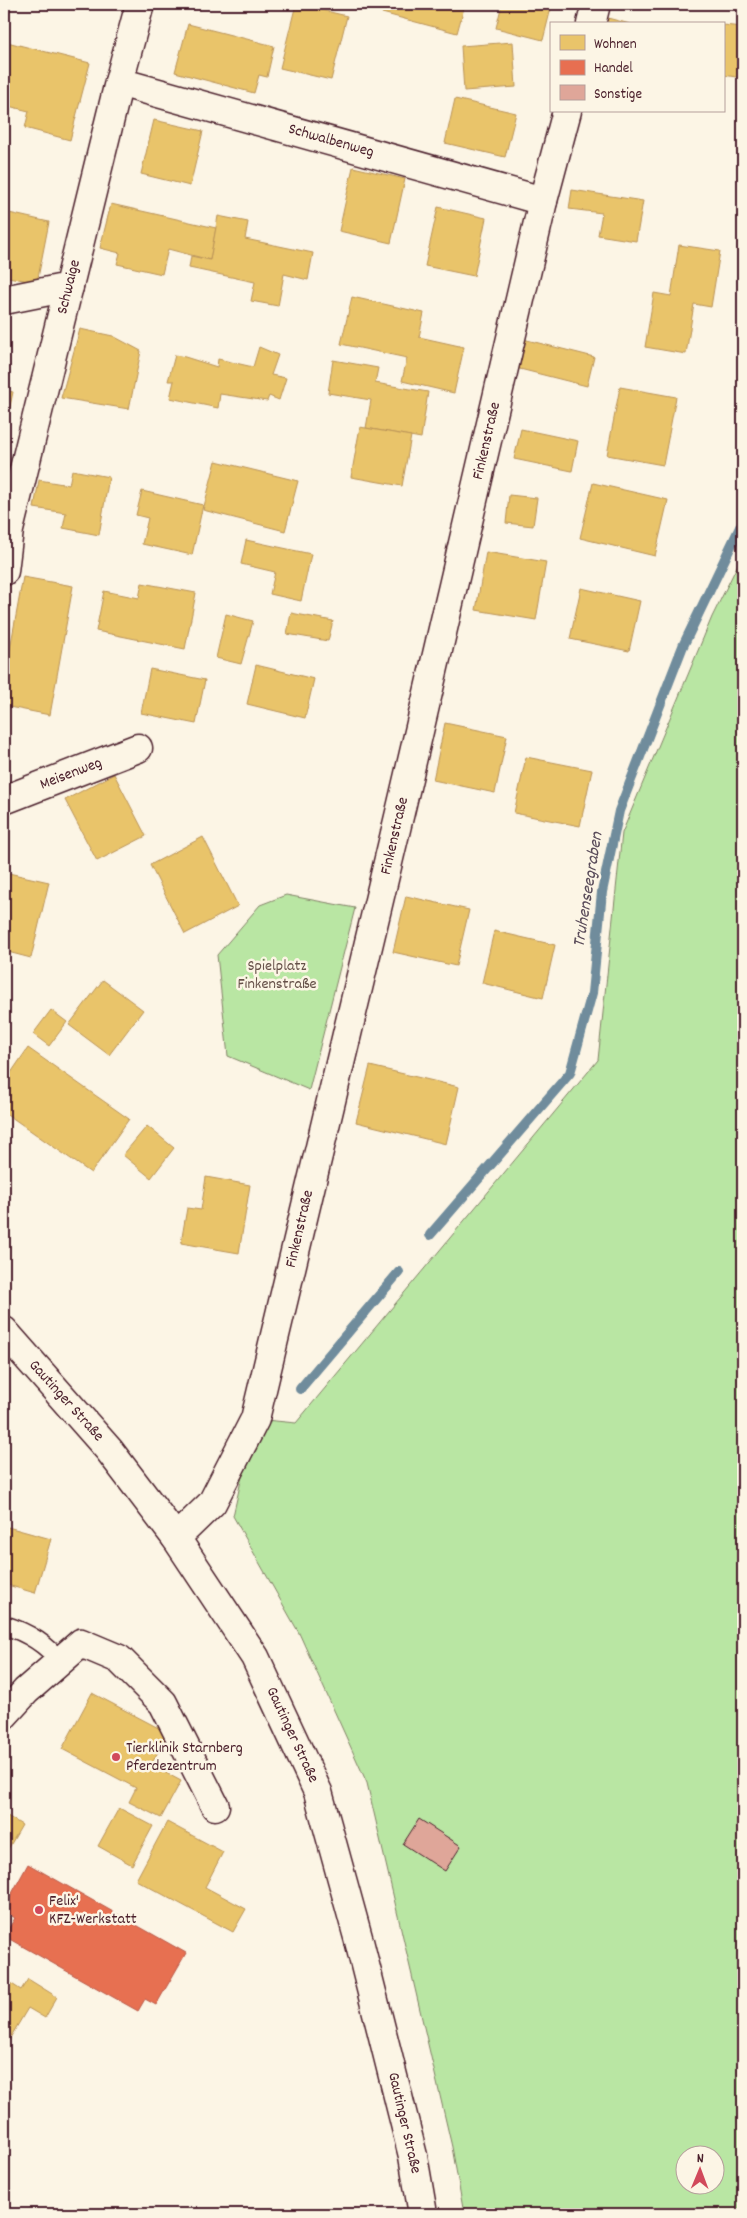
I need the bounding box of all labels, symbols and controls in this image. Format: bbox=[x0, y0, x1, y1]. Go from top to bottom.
legend bbox=[550, 22, 724, 112]
text: Wohnen bbox=[594, 34, 637, 56]
text: Handel bbox=[594, 58, 633, 80]
text: Sonstige bbox=[594, 84, 642, 106]
street label: Schwalbenweg bbox=[285, 118, 377, 164]
street label: Schwaige bbox=[51, 257, 87, 317]
street label: Finkenstraße bbox=[467, 400, 507, 482]
street label: Meisenweg bbox=[37, 752, 105, 796]
street label: Finkenstraße bbox=[375, 795, 415, 877]
water label: Truhenseegraben bbox=[568, 830, 611, 950]
park label: Spielplatz Finkenstraße bbox=[237, 955, 317, 996]
street label: Finkenstraße bbox=[280, 1188, 320, 1270]
street label: Gautinger Straße bbox=[23, 1355, 109, 1447]
street label: Gautinger Straße bbox=[260, 1683, 324, 1787]
place label: Tierklinik Starnberg Pferdezentrum bbox=[126, 1737, 243, 1778]
marker: Tierklinik Starnberg Pferdezentrum bbox=[110, 1751, 122, 1763]
place label: Felix' KFZ-Werkstatt bbox=[49, 1890, 137, 1931]
marker: Felix' KFZ-Werkstatt bbox=[33, 1904, 45, 1916]
street label: Gautinger Straße bbox=[381, 2070, 427, 2176]
north arrow bbox=[674, 2146, 724, 2196]
text: N bbox=[697, 2149, 704, 2169]

